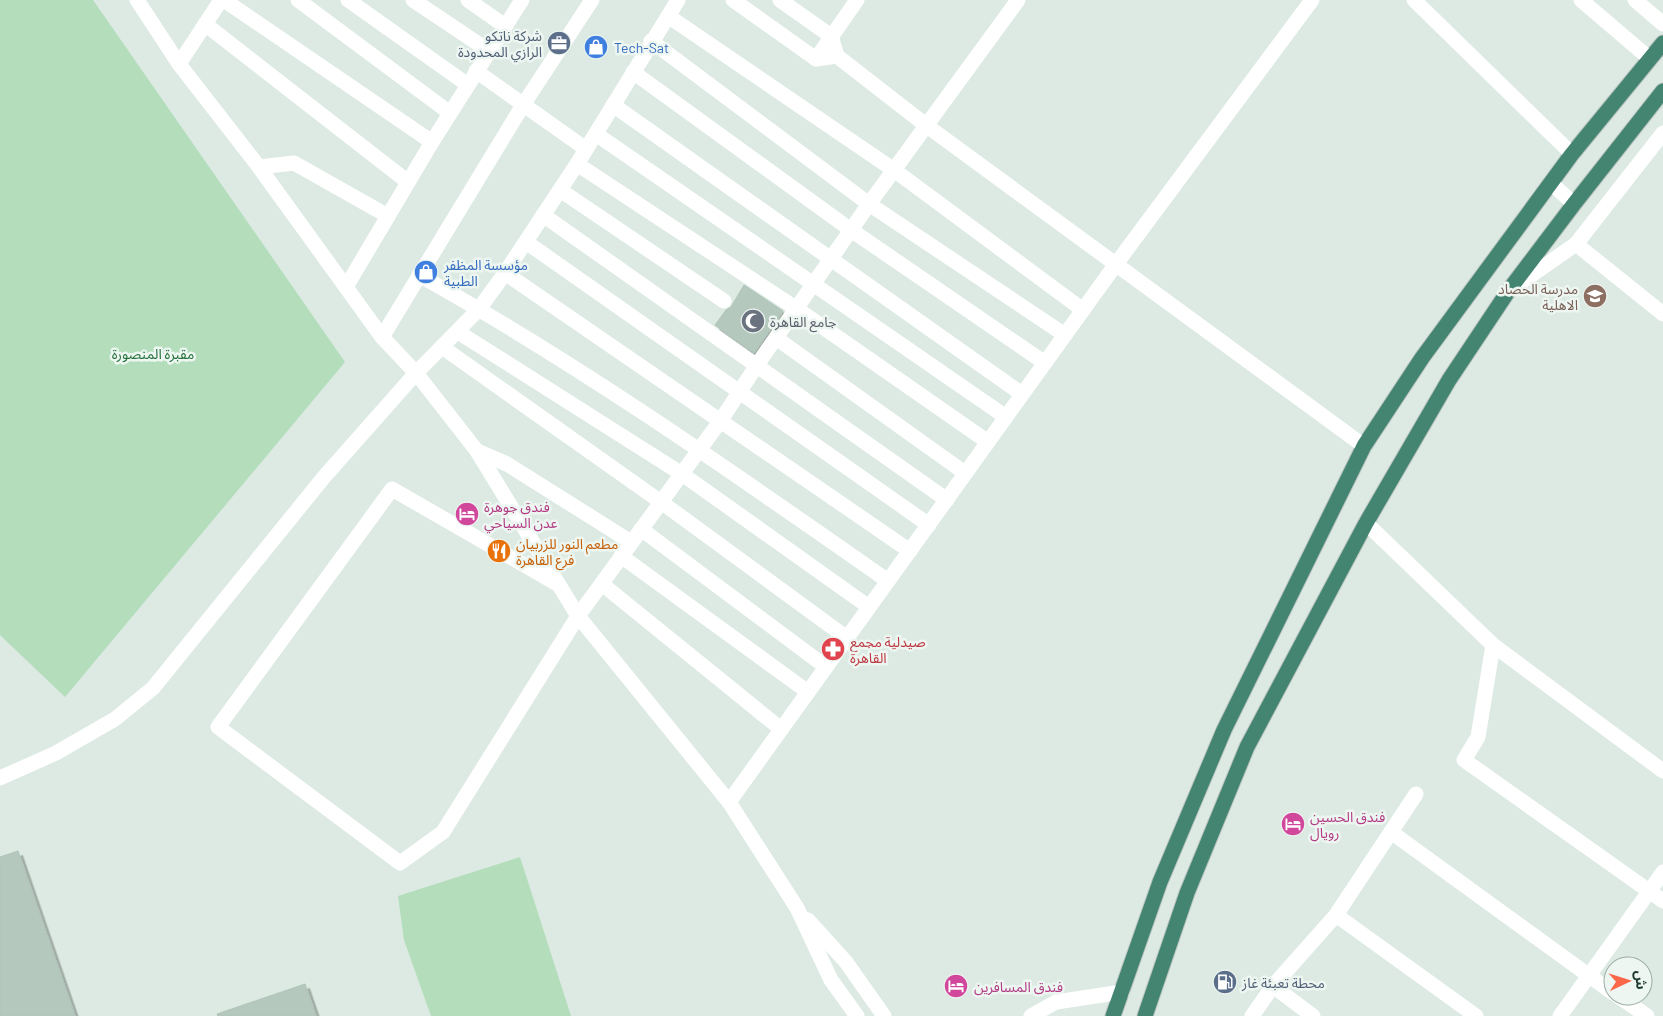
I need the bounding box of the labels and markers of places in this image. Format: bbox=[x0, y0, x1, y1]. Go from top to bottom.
place label: شركة ناتكو الرازي المحدودة bbox=[458, 27, 542, 63]
office icon: شركة ناتكو الرازي المحدودة bbox=[546, 30, 572, 56]
shop icon: Tech-Sat bbox=[583, 34, 609, 60]
place label: Tech-Sat bbox=[614, 39, 669, 56]
place label: مؤسسة المظفر الطبية bbox=[443, 256, 528, 289]
shop icon: مؤسسة المظفر الطبية bbox=[413, 259, 439, 285]
place label: مدرسة الحصاد الاهلية bbox=[1498, 280, 1578, 313]
school or university icon: مدرسة الحصاد الاهلية bbox=[1582, 283, 1608, 309]
mosque icon: جامع القاهرة bbox=[740, 308, 766, 334]
place label: جامع القاهرة bbox=[770, 313, 837, 333]
place label: فندق جوهرة عدن السياحي bbox=[484, 498, 558, 534]
hotel icon: فندق جوهرة عدن السياحي bbox=[454, 501, 480, 527]
place label: مطعم النور للزربيان فرع القاهرة bbox=[516, 535, 618, 571]
restaurant icon: مطعم النور للزربيان فرع القاهرة bbox=[486, 538, 512, 564]
place label: صيدلية مجمع القاهرة bbox=[850, 633, 926, 667]
pharmacy icon: صيدلية مجمع القاهرة bbox=[820, 636, 846, 662]
place label: فندق الحسين رويال bbox=[1310, 808, 1385, 842]
hotel icon: فندق الحسين رويال bbox=[1280, 811, 1306, 837]
fuel station icon: محطة تعبئة غاز bbox=[1212, 969, 1238, 995]
hotel icon: فندق المسافرين bbox=[943, 973, 969, 999]
place label: محطة تعبئة غاز bbox=[1241, 974, 1325, 992]
place label: فندق المسافرين bbox=[974, 978, 1063, 996]

